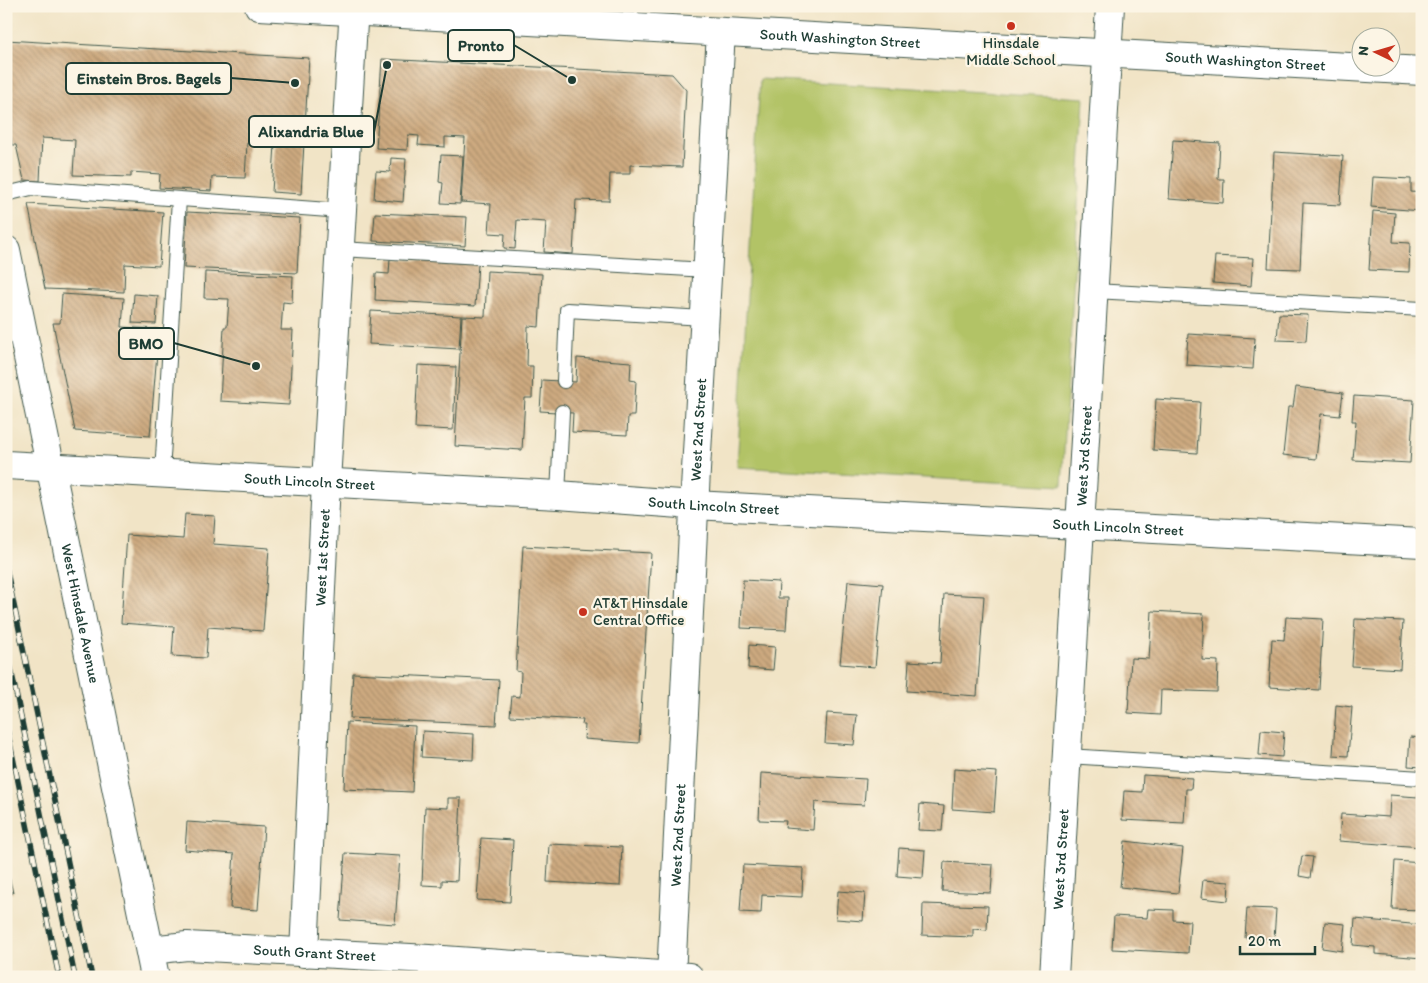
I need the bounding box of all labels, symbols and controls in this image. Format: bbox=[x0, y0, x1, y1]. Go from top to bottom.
marker: Hinsdale Middle School bbox=[1005, 20, 1017, 32]
street label: South Washington Street bbox=[759, 25, 921, 52]
north arrow bbox=[1350, 28, 1400, 78]
callout: Pronto bbox=[448, 30, 514, 61]
place label: Hinsdale Middle School bbox=[966, 34, 1056, 69]
text: Pronto bbox=[458, 36, 504, 55]
text: N bbox=[1355, 45, 1372, 56]
street label: South Washington Street bbox=[1165, 48, 1327, 75]
callout: Einstein Bros. Bagels bbox=[66, 63, 231, 94]
text: Einstein Bros. Bagels bbox=[77, 69, 221, 89]
callout: Alixandria Blue bbox=[249, 116, 374, 147]
text: Alixandria Blue bbox=[257, 122, 364, 141]
callout: BMO bbox=[119, 328, 174, 359]
text: BMO bbox=[129, 334, 164, 353]
street label: West 2nd Street bbox=[686, 377, 710, 482]
street label: West 3rd Street bbox=[1072, 405, 1096, 507]
street label: South Lincoln Street bbox=[243, 469, 376, 494]
street label: South Lincoln Street bbox=[648, 493, 780, 518]
street label: West 1st Street bbox=[311, 508, 334, 607]
street label: South Lincoln Street bbox=[1052, 515, 1185, 540]
street label: West Hinsdale Avenue bbox=[57, 542, 104, 685]
place label: AT&T Hinsdale Central Office bbox=[593, 594, 688, 629]
marker: AT&T Hinsdale Central Office bbox=[577, 606, 589, 618]
street label: West 2nd Street bbox=[666, 783, 690, 887]
street label: West 3rd Street bbox=[1049, 808, 1073, 910]
scale bar bbox=[1240, 923, 1316, 955]
text: 20 m bbox=[1248, 932, 1282, 950]
street label: South Grant Street bbox=[253, 941, 377, 965]

